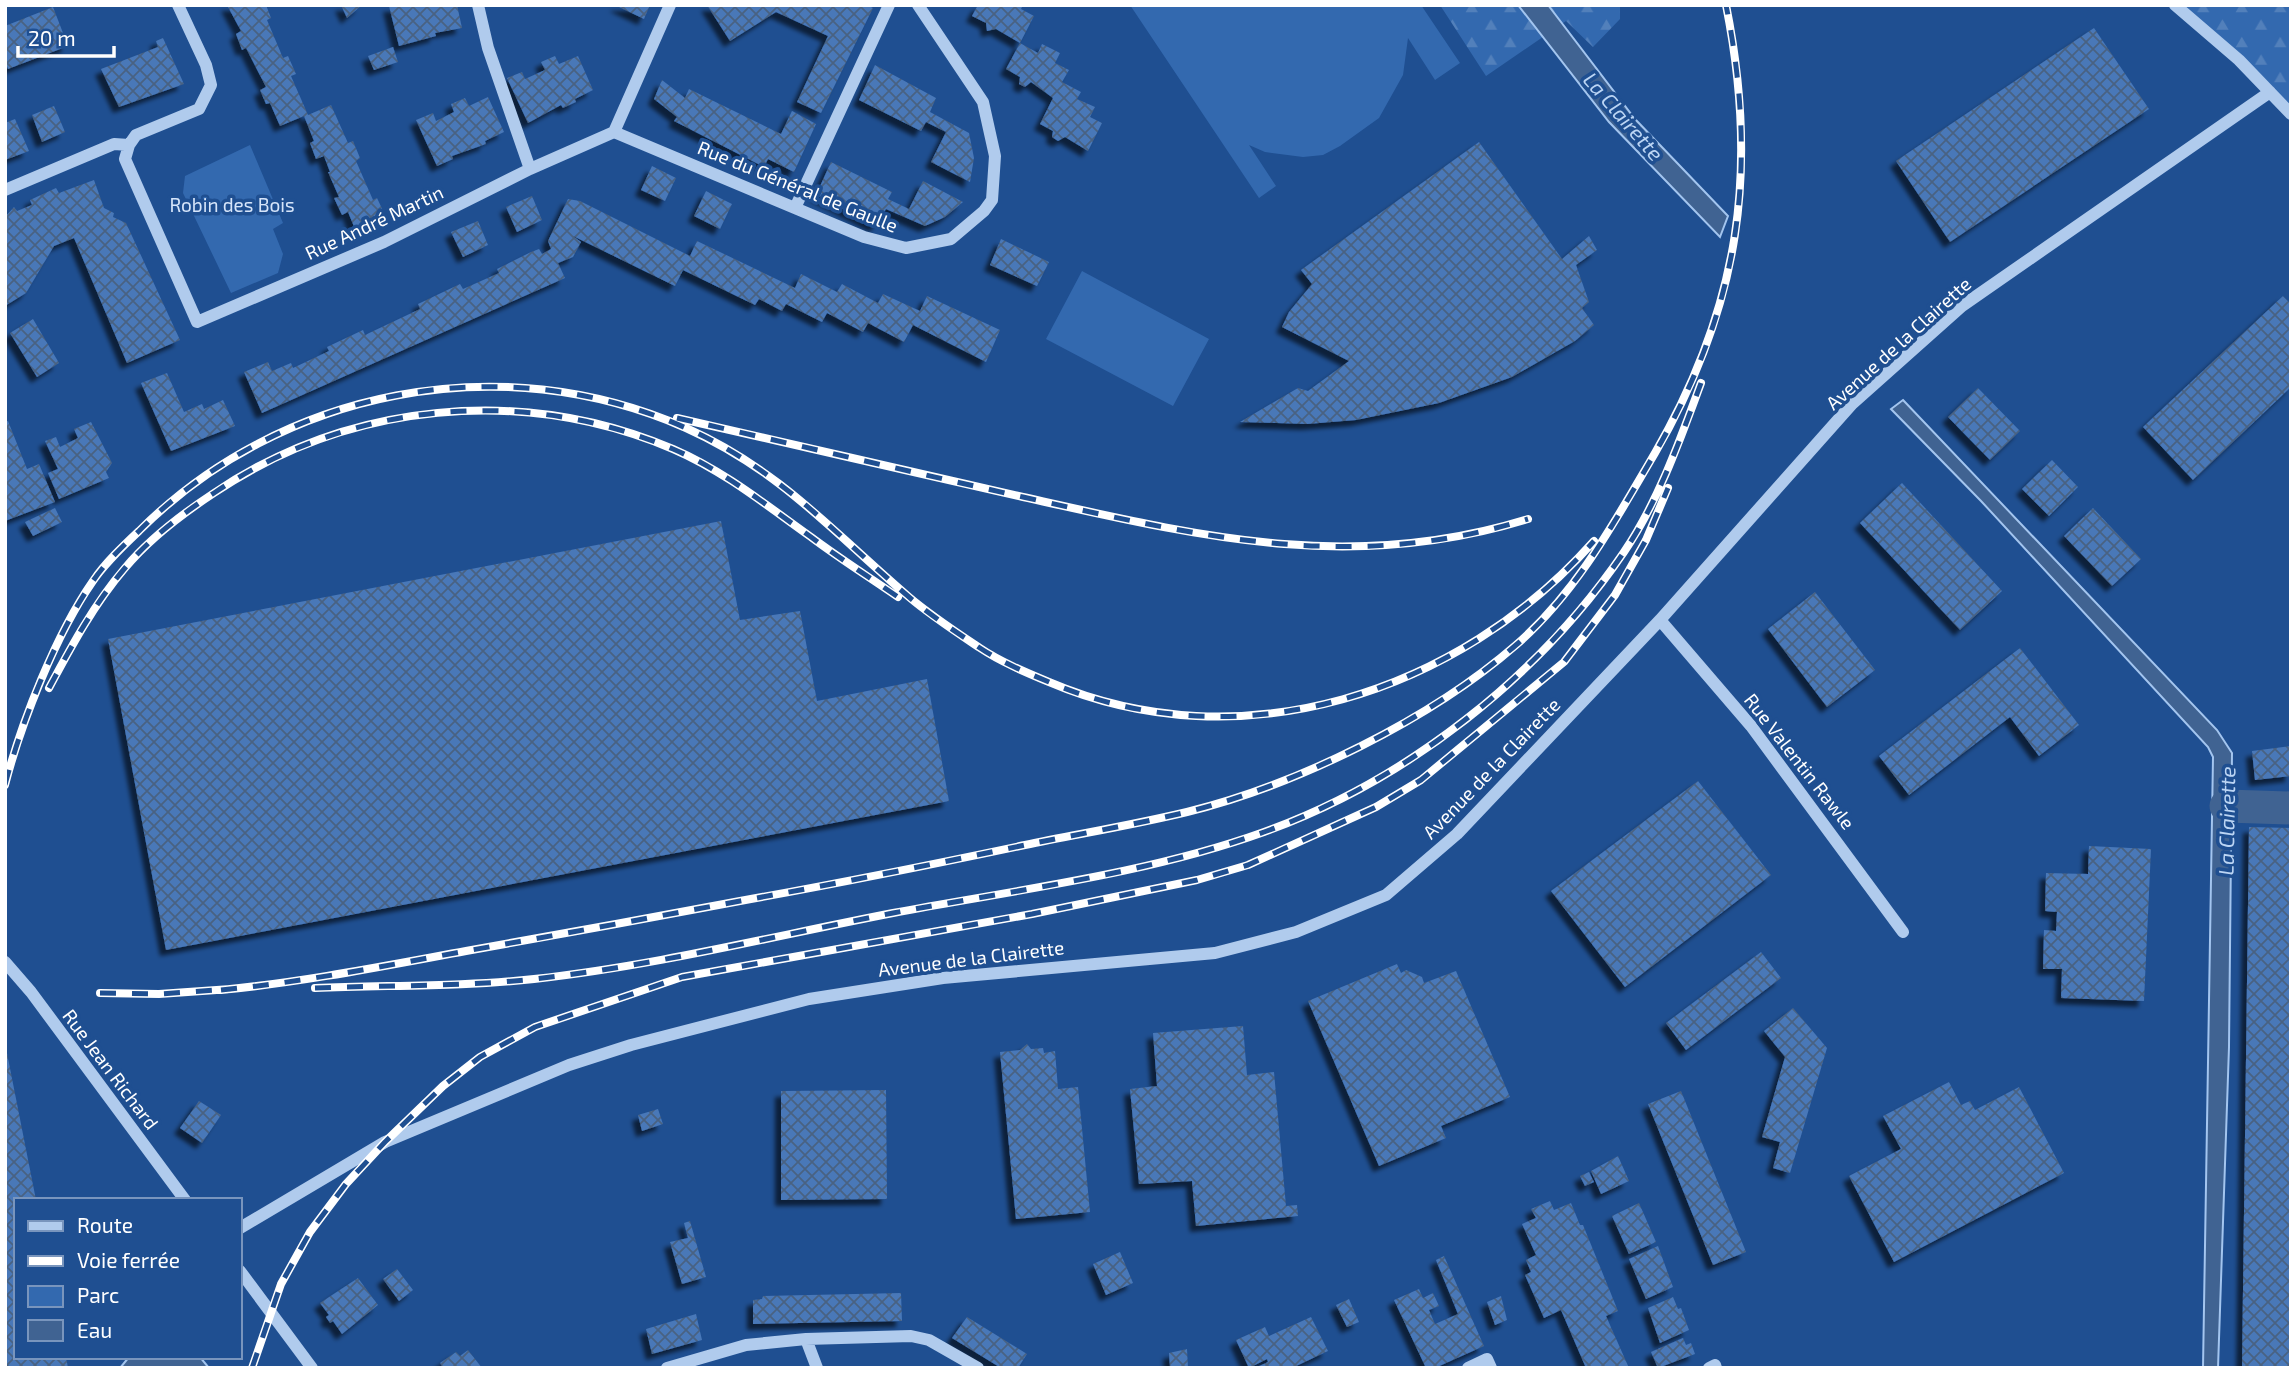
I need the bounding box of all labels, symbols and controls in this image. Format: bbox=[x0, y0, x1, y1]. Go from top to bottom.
scale bar bbox=[18, 14, 114, 58]
text: 20 m bbox=[28, 25, 76, 50]
water label: La Clairette bbox=[1579, 67, 1669, 165]
street label: Rue du Général de Gaulle bbox=[695, 135, 901, 237]
street label: Rue André Martin bbox=[301, 180, 447, 264]
park label: Robin des Bois bbox=[169, 193, 295, 216]
street label: Avenue de la Clairette bbox=[1821, 272, 1975, 414]
street label: Rue Valentin Rawle bbox=[1740, 689, 1860, 833]
street label: Avenue de la Clairette bbox=[1418, 693, 1564, 843]
water label: La Clairette bbox=[2213, 766, 2239, 876]
street label: Avenue de la Clairette bbox=[877, 935, 1065, 981]
street label: Rue Jean Richard bbox=[58, 1004, 164, 1134]
legend bbox=[14, 1198, 242, 1359]
text: Route bbox=[77, 1212, 133, 1237]
text: Voie ferrée bbox=[77, 1247, 180, 1272]
text: Parc bbox=[77, 1282, 119, 1307]
text: Eau bbox=[77, 1317, 112, 1342]

